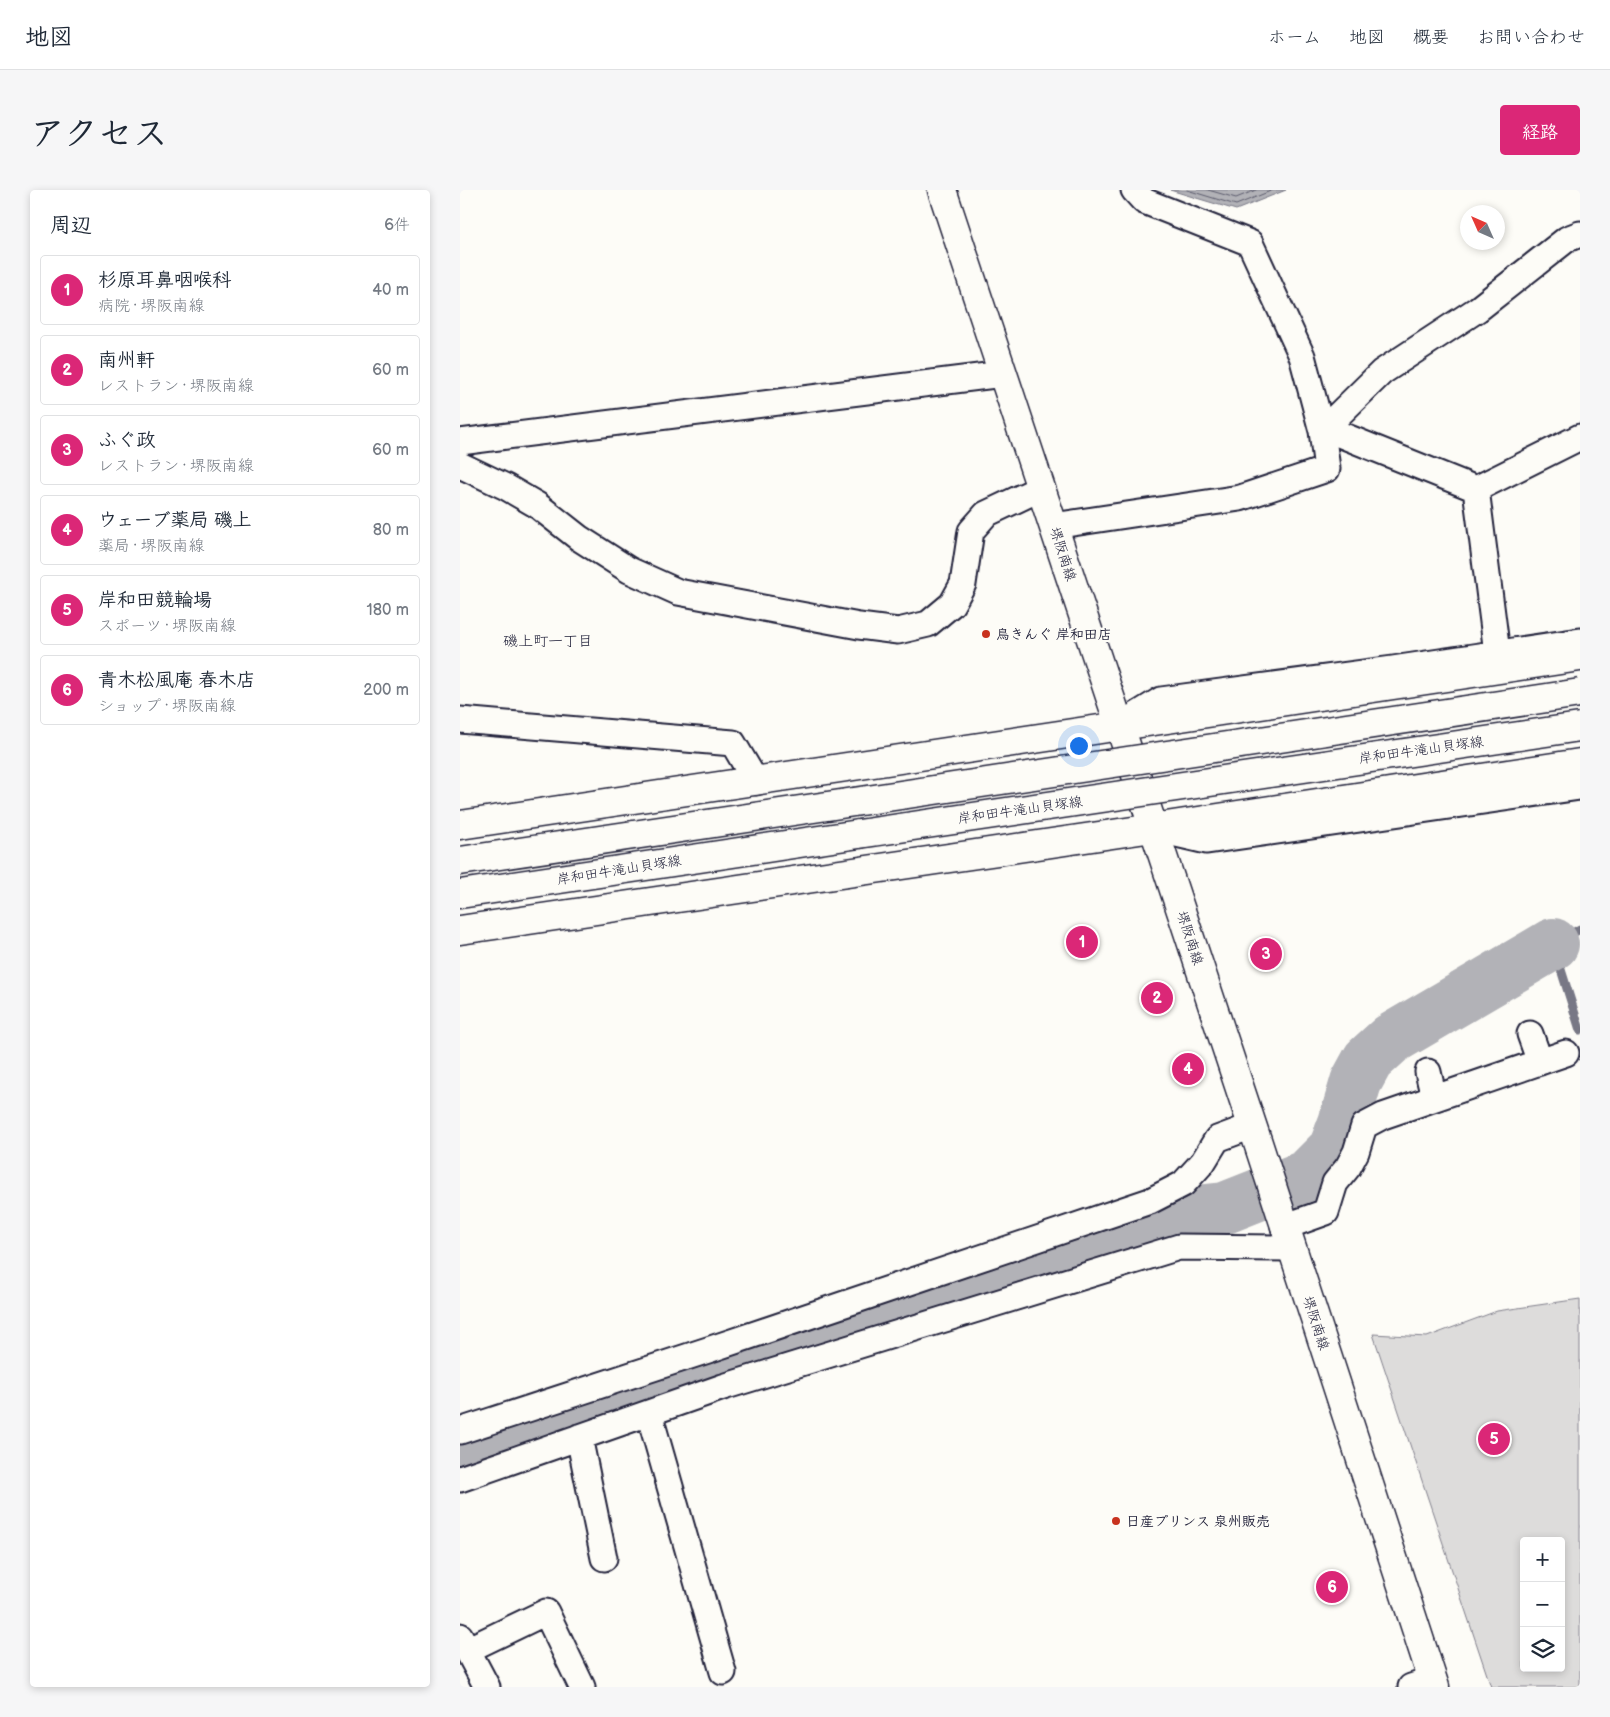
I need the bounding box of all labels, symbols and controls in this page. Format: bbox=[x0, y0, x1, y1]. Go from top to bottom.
text: 地図 bbox=[25, 23, 73, 52]
text: ホーム bbox=[1268, 27, 1321, 48]
text: 地図 bbox=[1349, 27, 1385, 48]
text: 概要 bbox=[1413, 27, 1449, 48]
text: お問い合わせ bbox=[1477, 27, 1585, 48]
button: 経路 bbox=[1500, 105, 1580, 155]
text: アクセス bbox=[30, 113, 168, 156]
north arrow bbox=[1460, 205, 1505, 250]
text: 周辺 bbox=[50, 213, 92, 238]
text: 6件 bbox=[384, 216, 410, 235]
text: 杉原耳鼻咽喉科 bbox=[98, 269, 231, 292]
text: 1 bbox=[64, 281, 70, 300]
text: 40 m bbox=[372, 281, 409, 300]
text: 病院 · 堺阪南線 bbox=[98, 297, 204, 316]
text: 南州軒 bbox=[98, 349, 155, 372]
text: 2 bbox=[62, 361, 72, 380]
text: 60 m bbox=[372, 361, 409, 380]
text: レストラン · 堺阪南線 bbox=[98, 377, 254, 396]
text: ふぐ政 bbox=[98, 429, 155, 452]
text: 3 bbox=[62, 441, 72, 460]
text: 60 m bbox=[372, 441, 409, 460]
text: レストラン · 堺阪南線 bbox=[98, 457, 254, 476]
text: ウェーブ薬局 磯上 bbox=[98, 509, 252, 532]
text: 4 bbox=[62, 521, 72, 540]
text: 80 m bbox=[373, 521, 409, 540]
street label: 堺阪南線 bbox=[1046, 525, 1080, 583]
text: 薬局 · 堺阪南線 bbox=[98, 537, 204, 556]
text: 岸和田競輪場 bbox=[98, 589, 212, 612]
text: 5 bbox=[62, 601, 72, 620]
text: 180 m bbox=[367, 601, 409, 620]
text: スポーツ · 堺阪南線 bbox=[98, 617, 236, 636]
place label: 鳥きんぐ 岸和田店 bbox=[996, 626, 1112, 643]
marker: 鳥きんぐ 岸和田店 bbox=[980, 628, 992, 640]
district label: 磯上町一丁目 bbox=[503, 632, 593, 651]
text: 青木松風庵 春木店 bbox=[98, 669, 255, 692]
text: 6 bbox=[62, 681, 72, 700]
text: 200 m bbox=[363, 681, 409, 700]
text: ショップ · 堺阪南線 bbox=[98, 697, 236, 716]
your location bbox=[1066, 733, 1092, 759]
street label: 岸和田牛滝山貝塚線 bbox=[1357, 733, 1485, 767]
street label: 岸和田牛滝山貝塚線 bbox=[956, 793, 1084, 827]
street label: 岸和田牛滝山貝塚線 bbox=[555, 852, 683, 888]
street label: 堺阪南線 bbox=[1173, 909, 1207, 967]
pin: 1 bbox=[1066, 923, 1098, 961]
pin: 3 bbox=[1250, 935, 1282, 973]
pin: 2 bbox=[1141, 979, 1173, 1017]
pin: 4 bbox=[1172, 1050, 1204, 1088]
street label: 堺阪南線 bbox=[1299, 1294, 1333, 1352]
pin: 5 bbox=[1478, 1420, 1510, 1458]
place label: 日産プリンス 泉州販売 bbox=[1126, 1513, 1270, 1530]
marker: 日産プリンス 泉州販売 bbox=[1110, 1515, 1122, 1527]
map controls bbox=[1520, 1537, 1565, 1672]
button: + bbox=[1520, 1537, 1565, 1582]
pin: 6 bbox=[1316, 1568, 1348, 1606]
button: − bbox=[1520, 1582, 1565, 1627]
button: layers bbox=[1520, 1627, 1565, 1672]

